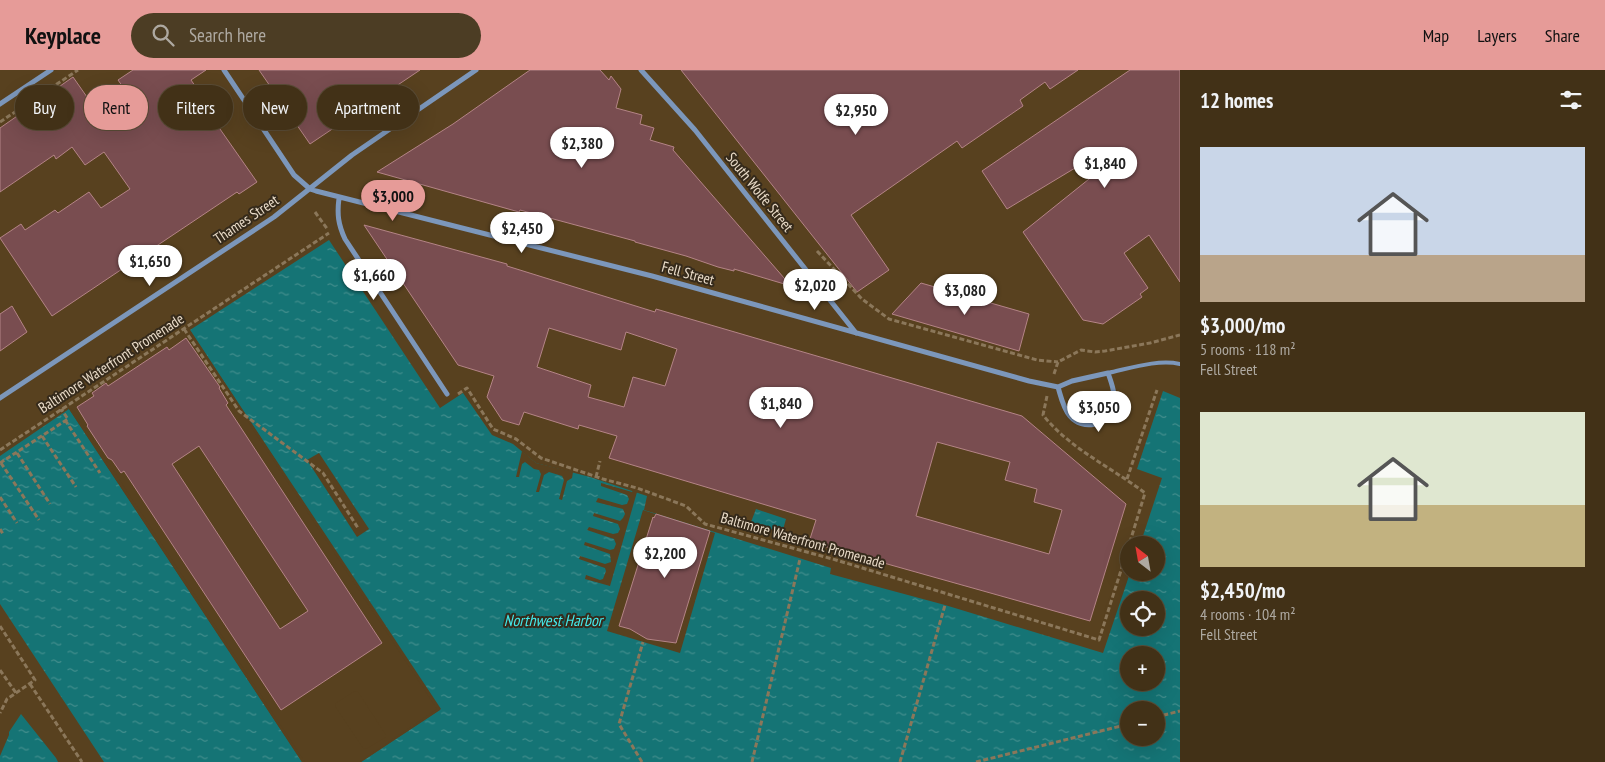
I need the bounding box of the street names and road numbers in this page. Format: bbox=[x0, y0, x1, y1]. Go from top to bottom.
street label: South Wolfe Street bbox=[722, 148, 798, 236]
street label: Thames Street bbox=[210, 190, 282, 248]
street label: Fell Street bbox=[660, 257, 716, 289]
street label: Baltimore Waterfront Promenade bbox=[35, 309, 187, 417]
street label: Baltimore Waterfront Promenade bbox=[719, 507, 887, 573]

